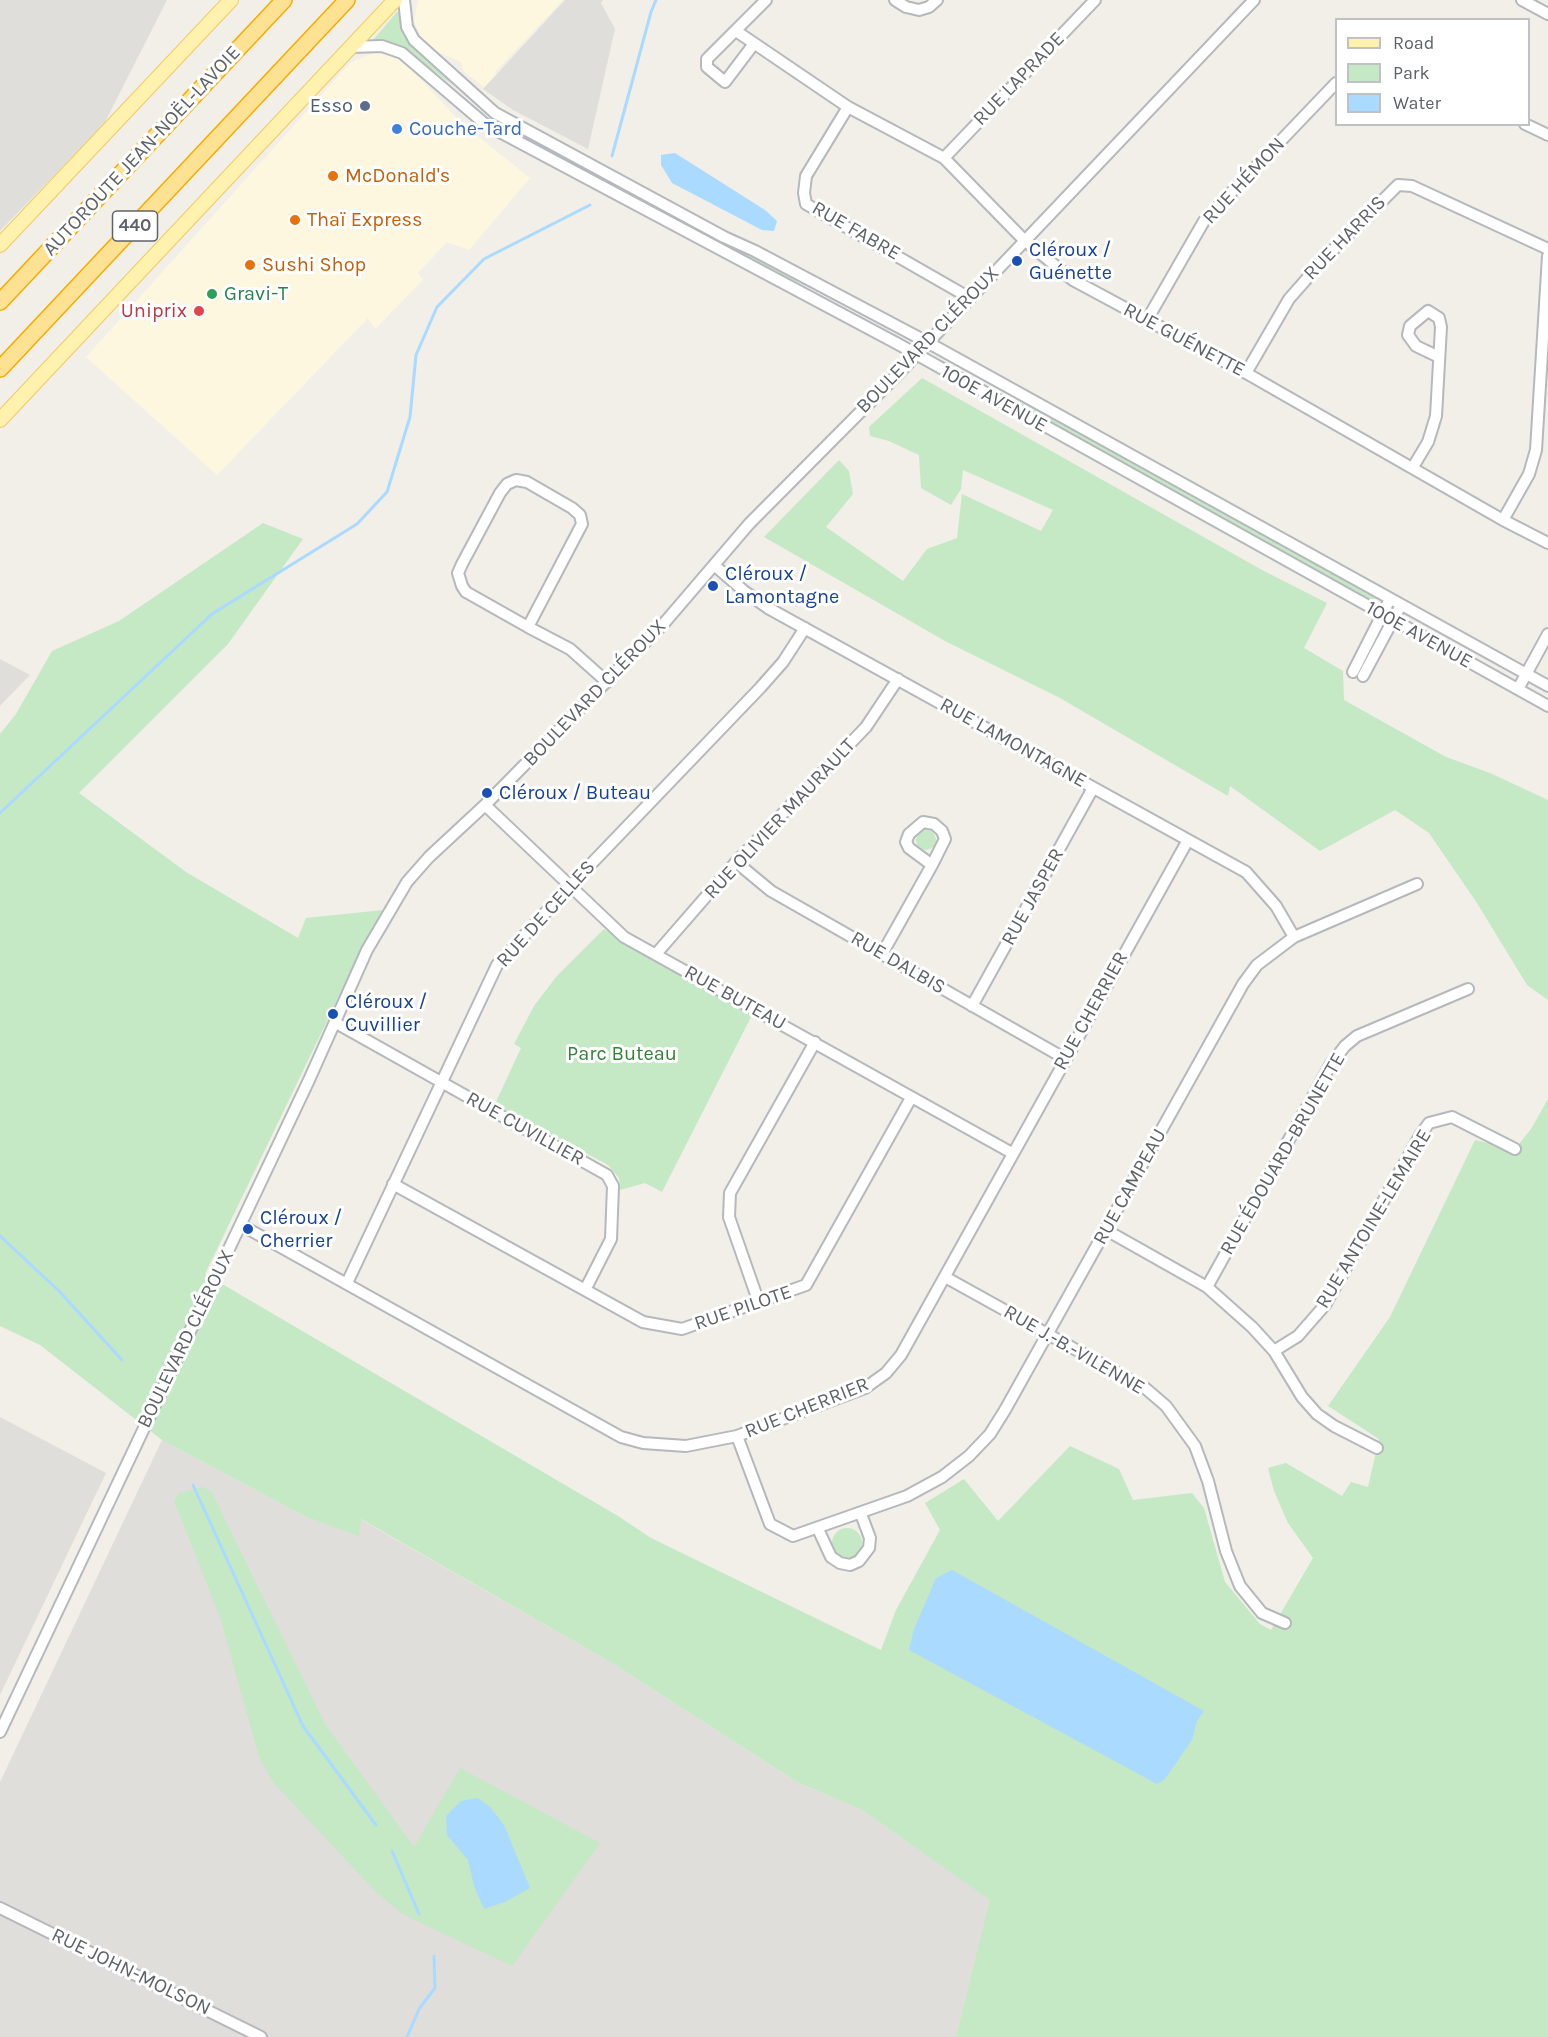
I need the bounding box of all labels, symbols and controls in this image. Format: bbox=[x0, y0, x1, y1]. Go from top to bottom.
legend bbox=[1335, 18, 1530, 126]
street label: RUE LAPRADE bbox=[968, 27, 1070, 131]
text: Road bbox=[1393, 32, 1434, 54]
street label: AUTOROUTE JEAN-NOËL-LAVOIE bbox=[38, 41, 246, 261]
text: Park bbox=[1393, 62, 1430, 84]
text: Water bbox=[1393, 92, 1441, 114]
place label: Esso bbox=[310, 94, 353, 118]
marker: Esso bbox=[358, 99, 372, 113]
place label: Couche-Tard bbox=[409, 117, 522, 141]
marker: Couche-Tard bbox=[390, 122, 404, 136]
street label: RUE HÉMON bbox=[1198, 133, 1290, 229]
place label: McDonald's bbox=[345, 164, 450, 188]
marker: McDonald's bbox=[326, 169, 340, 183]
street label: RUE HARRIS bbox=[1299, 191, 1391, 285]
street label: RUE FABRE bbox=[808, 196, 904, 266]
place label: Thaï Express bbox=[307, 208, 422, 232]
road number: 440 bbox=[112, 211, 158, 241]
marker: Thaï Express bbox=[288, 213, 302, 227]
place label: Cléroux / Guénette bbox=[1029, 238, 1112, 285]
place label: Sushi Shop bbox=[262, 253, 366, 277]
marker: Cléroux / Guénette bbox=[1010, 254, 1024, 268]
marker: Sushi Shop bbox=[243, 258, 257, 272]
street label: BOULEVARD CLÉROUX bbox=[852, 261, 1004, 419]
place label: Gravi-T bbox=[224, 282, 288, 306]
marker: Gravi-T bbox=[205, 287, 219, 301]
street label: RUE GUÉNETTE bbox=[1119, 298, 1249, 382]
place label: Uniprix bbox=[121, 299, 187, 323]
marker: Uniprix bbox=[192, 304, 206, 318]
street label: 100E AVENUE bbox=[937, 360, 1051, 438]
place label: Cléroux / Lamontagne bbox=[725, 562, 839, 609]
marker: Cléroux / Lamontagne bbox=[706, 579, 720, 593]
street label: 100E AVENUE bbox=[1362, 596, 1476, 674]
street label: BOULEVARD CLÉROUX bbox=[519, 614, 671, 772]
street label: RUE LAMONTAGNE bbox=[935, 693, 1091, 793]
street label: RUE OLIVIER MAURAULT bbox=[699, 734, 861, 904]
place label: Cléroux / Buteau bbox=[499, 781, 651, 805]
marker: Cléroux / Buteau bbox=[480, 786, 494, 800]
street label: RUE JASPER bbox=[996, 844, 1070, 950]
street label: RUE DE CELLES bbox=[492, 855, 600, 973]
street label: RUE DALBIS bbox=[846, 926, 950, 1000]
street label: RUE CHERRIER bbox=[1049, 948, 1133, 1074]
street label: RUE BUTEAU bbox=[680, 960, 790, 1036]
place label: Cléroux / Cuvillier bbox=[345, 990, 427, 1037]
marker: Cléroux / Cuvillier bbox=[326, 1007, 340, 1021]
park label: Parc Buteau bbox=[567, 1042, 677, 1066]
street label: RUE ÉDOUARD-BRUNETTE bbox=[1215, 1049, 1351, 1259]
street label: RUE CUVILLIER bbox=[462, 1087, 588, 1171]
street label: RUE CAMPEAU bbox=[1088, 1125, 1172, 1249]
street label: RUE ANTOINE-LEMAIRE bbox=[1311, 1125, 1437, 1313]
place label: Cléroux / Cherrier bbox=[260, 1206, 342, 1253]
marker: Cléroux / Cherrier bbox=[241, 1222, 255, 1236]
street label: BOULEVARD CLÉROUX bbox=[132, 1246, 240, 1432]
street label: RUE PILOTE bbox=[691, 1280, 795, 1336]
street label: RUE J.-B.-VILENNE bbox=[999, 1300, 1149, 1400]
street label: RUE CHERRIER bbox=[741, 1372, 873, 1444]
street label: RUE JOHN-MOLSON bbox=[47, 1923, 215, 2021]

